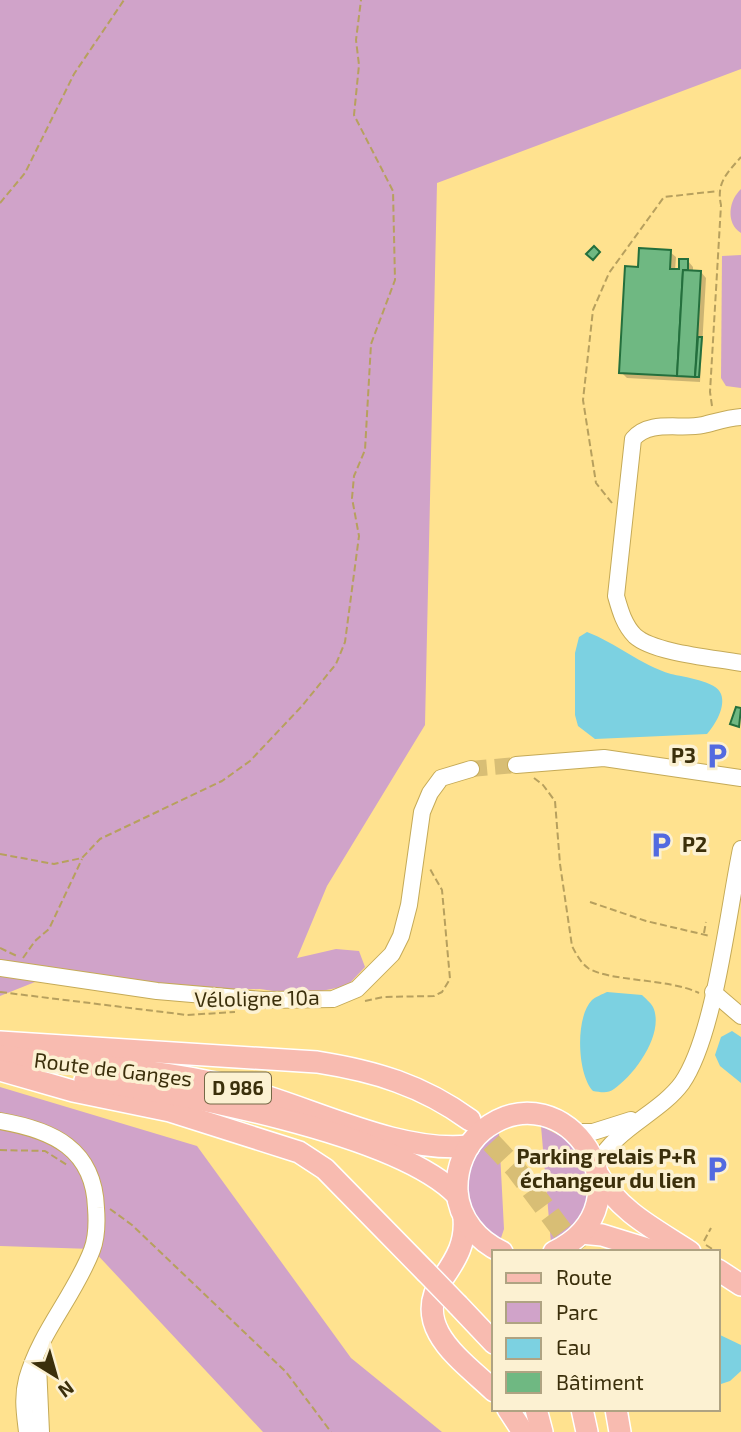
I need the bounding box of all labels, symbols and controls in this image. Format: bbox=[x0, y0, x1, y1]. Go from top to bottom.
parking icon: P3 bbox=[702, 741, 732, 771]
place label: P3 bbox=[671, 742, 696, 767]
parking icon: P2 bbox=[646, 830, 676, 860]
place label: P2 bbox=[682, 831, 707, 856]
street label: Véloligne 10a bbox=[194, 984, 320, 1011]
street label: Route de Ganges bbox=[33, 1046, 194, 1091]
road number: D 986 bbox=[205, 1072, 271, 1104]
place label: Parking relais P+R échangeur du lien bbox=[516, 1143, 696, 1192]
parking icon: Parking relais P+R échangeur du lien bbox=[702, 1154, 732, 1184]
legend bbox=[492, 1250, 720, 1411]
text: Route bbox=[556, 1264, 612, 1289]
text: Parc bbox=[556, 1299, 598, 1324]
text: Eau bbox=[556, 1334, 591, 1359]
north arrow bbox=[21, 1341, 91, 1411]
text: Bâtiment bbox=[556, 1369, 644, 1394]
text: N bbox=[54, 1377, 79, 1403]

